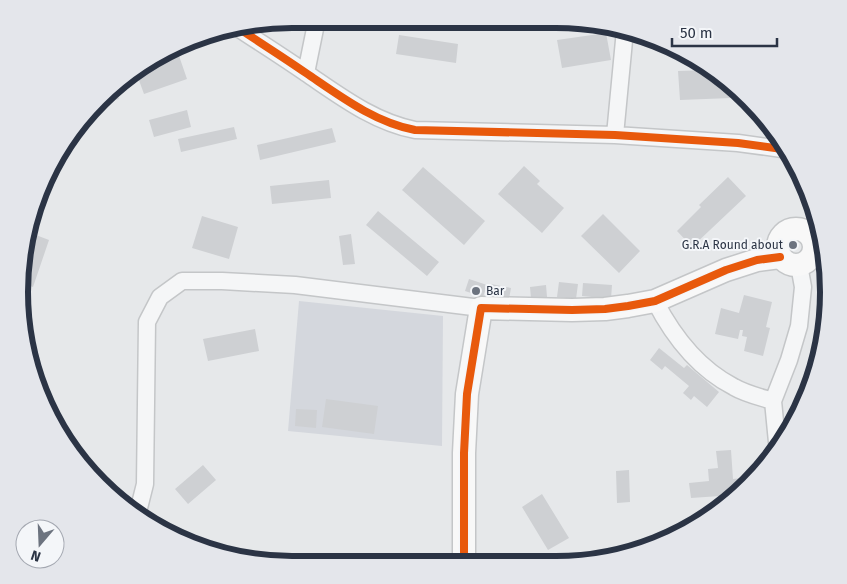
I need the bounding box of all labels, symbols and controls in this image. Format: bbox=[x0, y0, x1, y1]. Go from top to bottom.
scale bar bbox=[672, 15, 777, 47]
text: 50 m bbox=[680, 24, 713, 42]
place label: G.R.A Round about bbox=[682, 238, 784, 252]
marker: G.R.A Round about bbox=[787, 239, 799, 251]
place label: Bar bbox=[486, 284, 505, 298]
marker: Bar bbox=[470, 285, 482, 297]
north arrow bbox=[15, 519, 65, 569]
text: N bbox=[29, 546, 43, 565]

